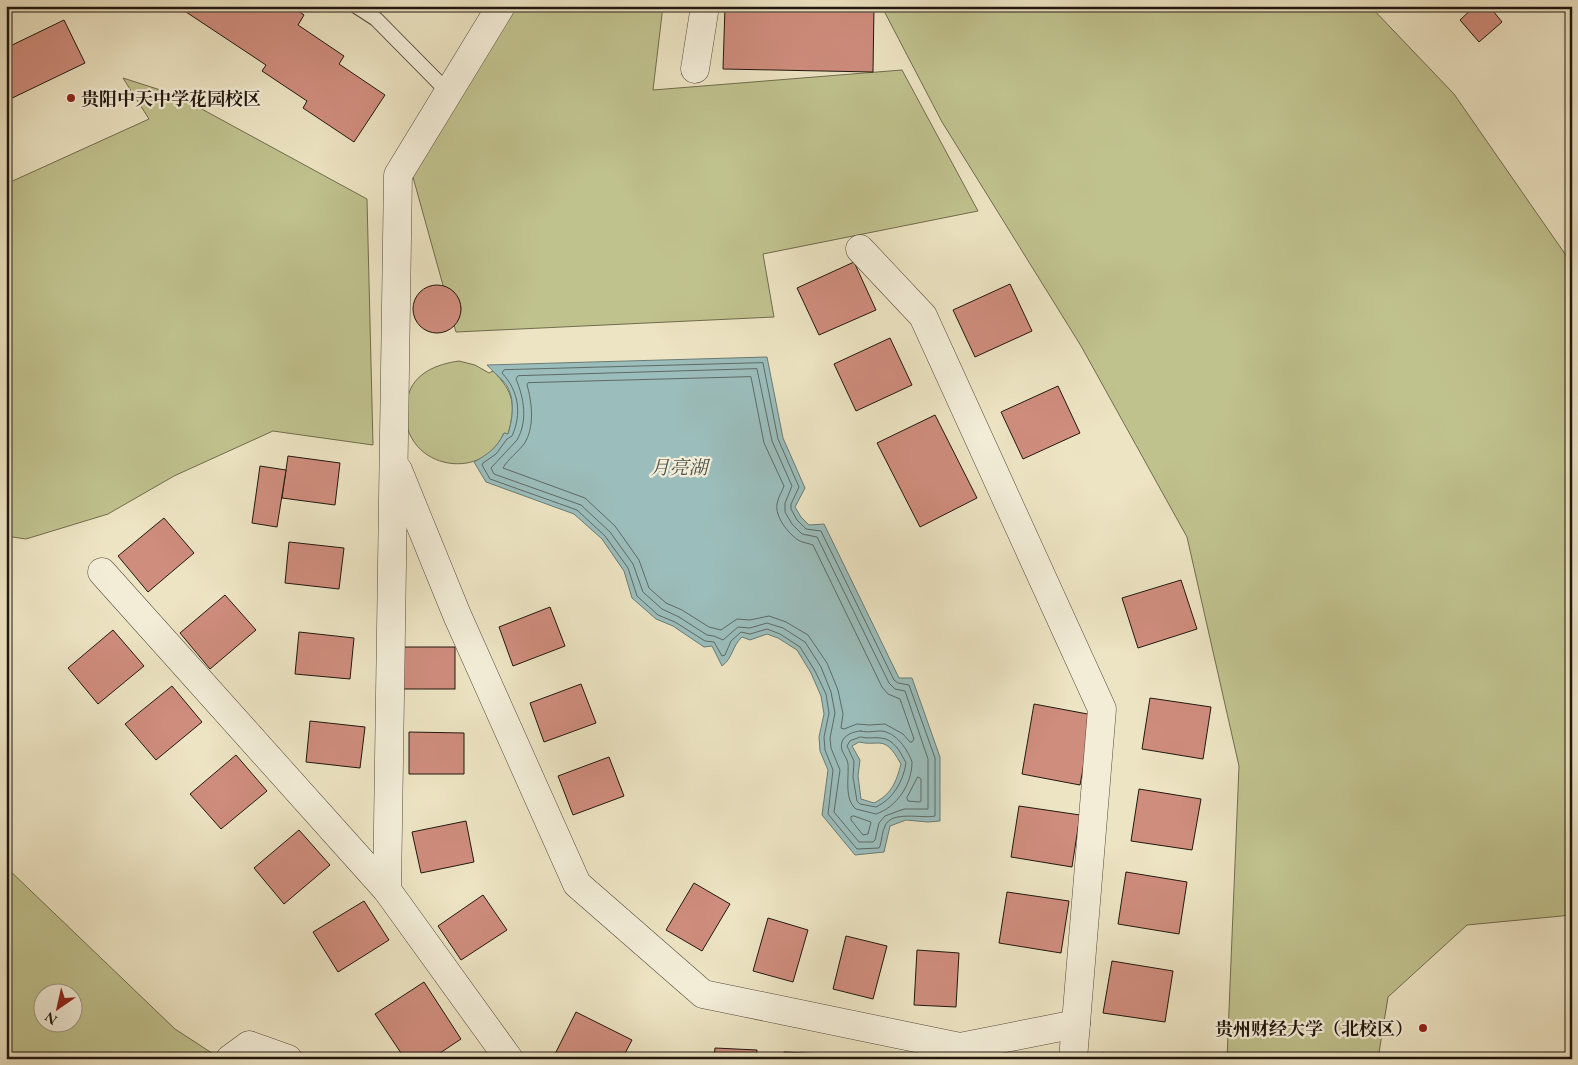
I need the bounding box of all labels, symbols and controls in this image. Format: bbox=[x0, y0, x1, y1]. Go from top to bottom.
place label: 贵阳中天中学花园校区 bbox=[81, 87, 261, 110]
marker: 贵阳中天中学花园校区 bbox=[65, 92, 77, 104]
water label: 月亮湖 bbox=[650, 455, 710, 480]
north arrow bbox=[32, 982, 82, 1032]
text: N bbox=[40, 1008, 60, 1029]
place label: 贵州财经大学（北校区） bbox=[1215, 1017, 1413, 1040]
marker: 贵州财经大学（北校区） bbox=[1417, 1022, 1429, 1034]

